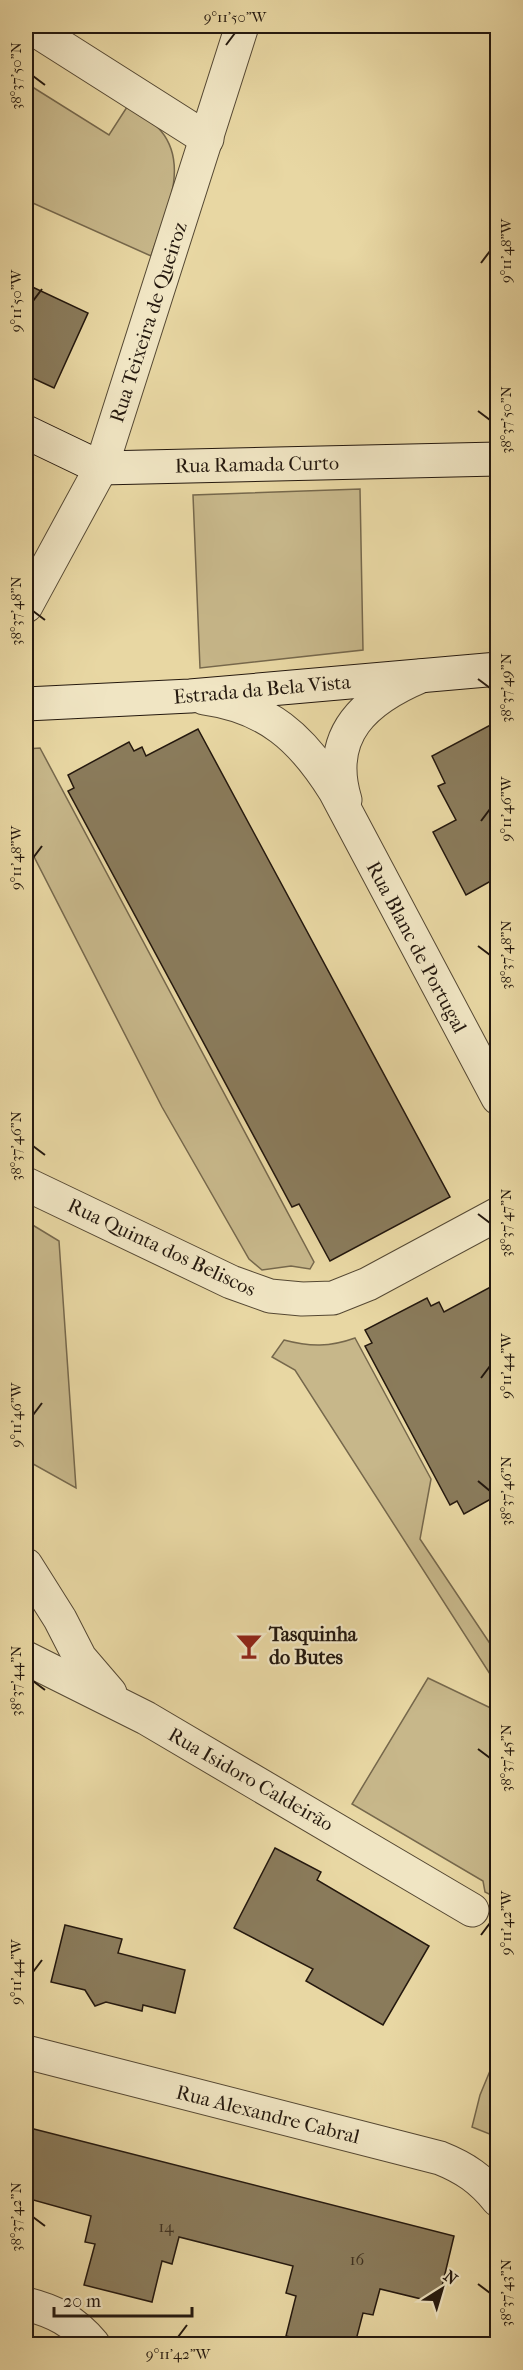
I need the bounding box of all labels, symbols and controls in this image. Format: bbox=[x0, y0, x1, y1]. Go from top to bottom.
text: 9°11'50"W bbox=[204, 8, 268, 26]
text: 38°37'50"N bbox=[7, 42, 25, 110]
text: 9°11'48"W bbox=[497, 218, 515, 283]
street label: Rua Teixeira de Queiroz bbox=[105, 219, 192, 425]
text: 9°11'50"W bbox=[7, 268, 25, 332]
text: 38°37'50"N bbox=[497, 386, 515, 454]
street label: Rua Ramada Curto bbox=[175, 452, 339, 477]
text: 38°37'48"N bbox=[7, 576, 25, 646]
text: 38°37'49"N bbox=[497, 653, 515, 723]
street label: Estrada da Bela Vista bbox=[172, 670, 352, 709]
text: 9°11'46"W bbox=[497, 775, 515, 841]
text: 9°11'48"W bbox=[7, 825, 25, 890]
street label: Rua Blanc de Portugal bbox=[362, 858, 472, 1037]
text: 38°37'48"N bbox=[497, 920, 515, 990]
text: 38°37'46"N bbox=[7, 1110, 25, 1181]
text: 38°37'47"N bbox=[497, 1188, 515, 1257]
street label: Rua Quinta dos Beliscos bbox=[64, 1194, 259, 1301]
text: 9°11'44"W bbox=[497, 1332, 515, 1399]
text: 9°11'46"W bbox=[7, 1381, 25, 1447]
text: 38°37'46"N bbox=[497, 1455, 515, 1526]
place label: Tasquinha do Butes bbox=[268, 1623, 358, 1669]
bar icon: Tasquinha do Butes bbox=[234, 1631, 264, 1661]
text: 38°37'44"N bbox=[7, 1645, 25, 1716]
street label: Rua Isidoro Caldeirão bbox=[164, 1723, 337, 1836]
text: 38°37'45"N bbox=[497, 1723, 515, 1792]
text: 9°11'42"W bbox=[497, 1890, 515, 1955]
text: 9°11'44"W bbox=[7, 1938, 25, 2005]
street label: Rua Alexandre Cabral bbox=[174, 2081, 362, 2149]
text: 38°37'42"N bbox=[7, 2182, 25, 2252]
house number: 14 bbox=[158, 2217, 174, 2236]
house number: 16 bbox=[350, 2250, 364, 2269]
text: 38°37'43"N bbox=[497, 2258, 515, 2327]
north arrow bbox=[412, 2259, 472, 2319]
text: N bbox=[440, 2266, 462, 2289]
scale bar bbox=[54, 2280, 192, 2318]
text: 20 m bbox=[63, 2291, 101, 2312]
text: 9°11'42"W bbox=[146, 2345, 211, 2363]

